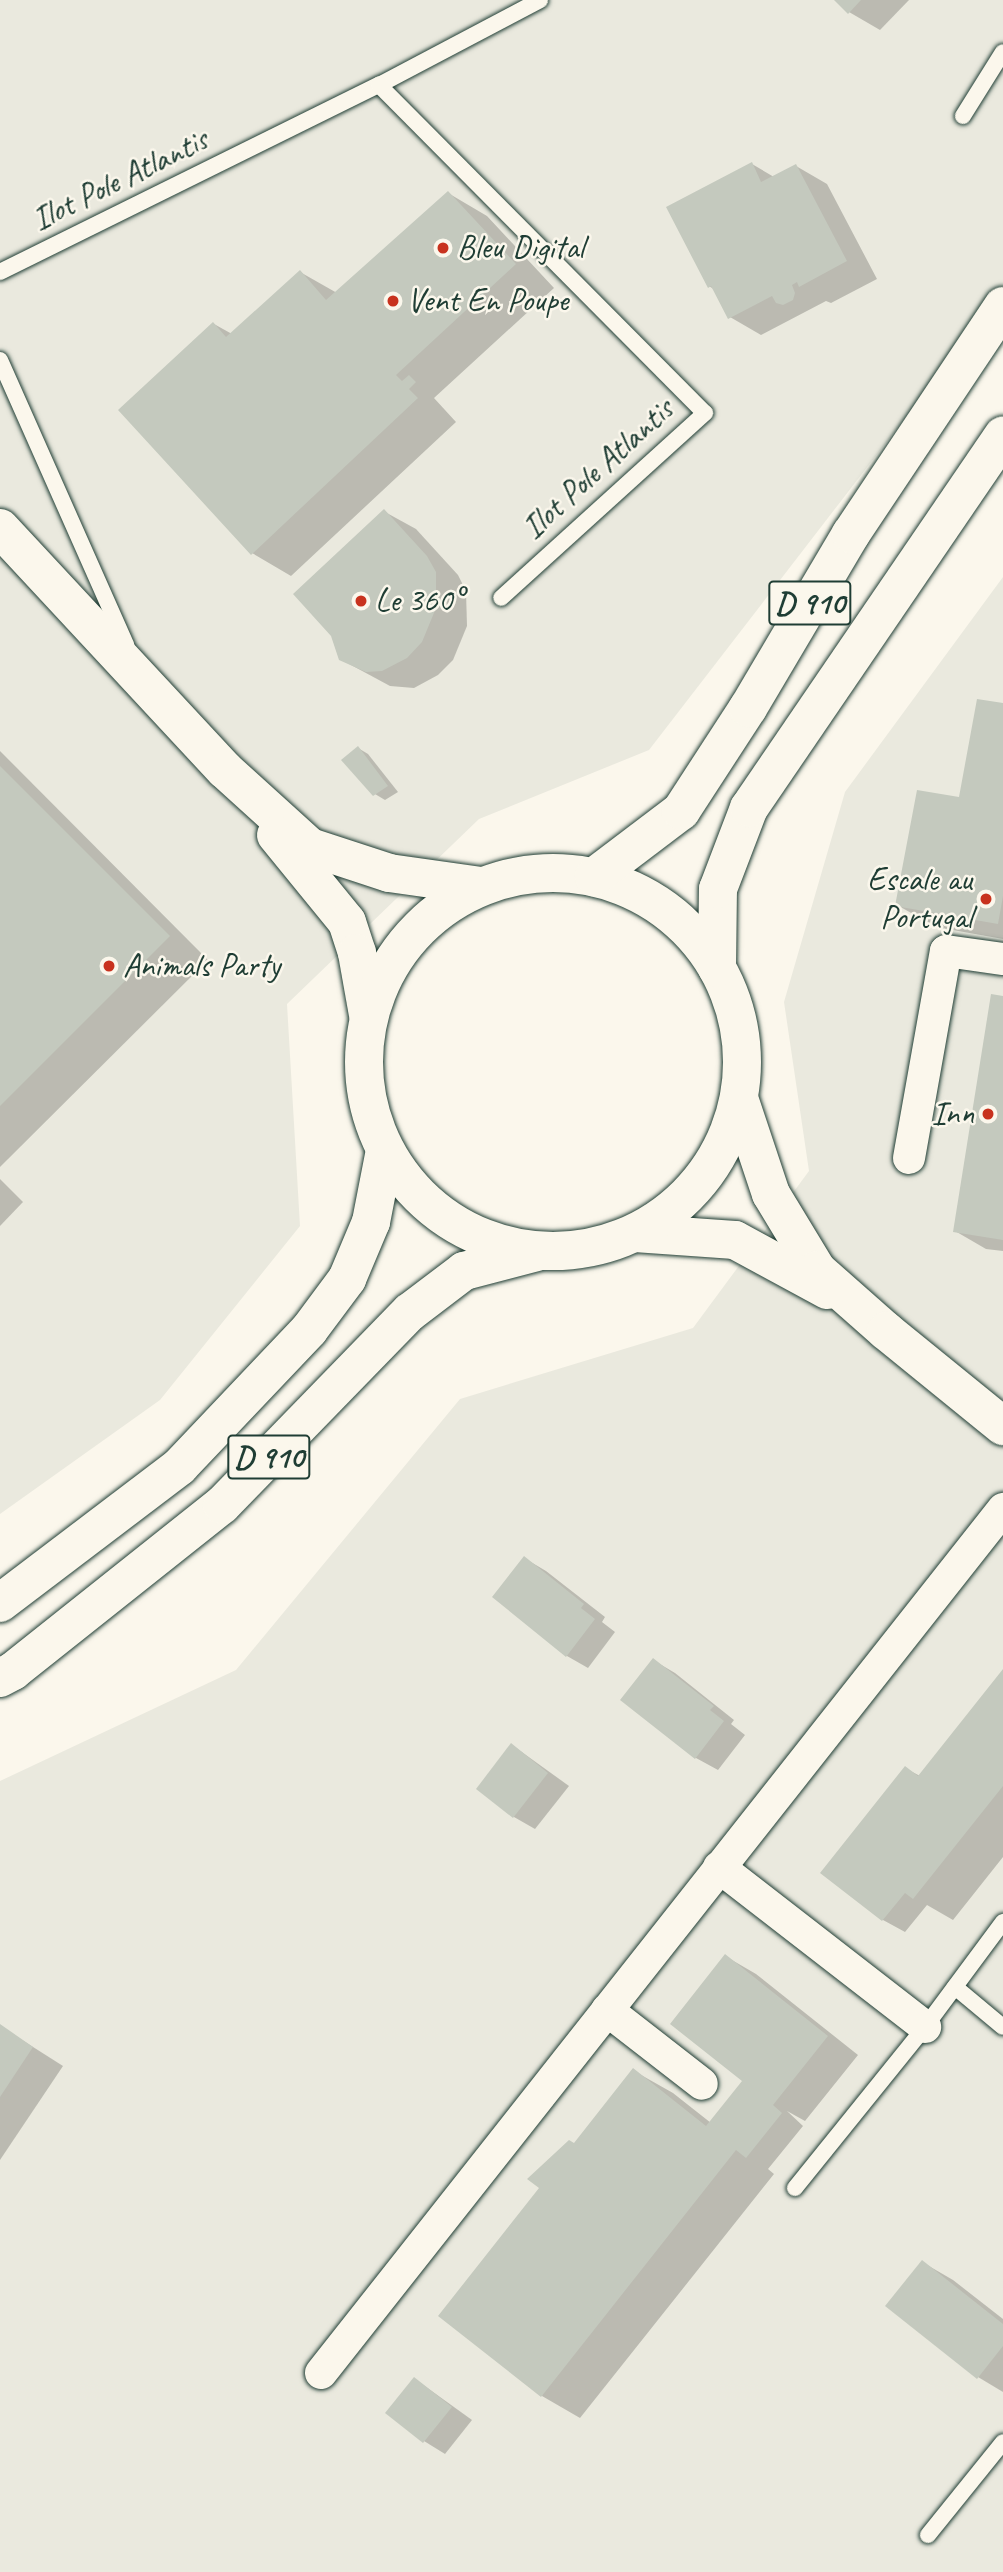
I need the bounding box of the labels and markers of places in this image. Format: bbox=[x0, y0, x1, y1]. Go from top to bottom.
place label: Bleu Digital bbox=[457, 228, 585, 268]
marker: Bleu Digital bbox=[435, 240, 451, 256]
place label: Vent En Poupe bbox=[407, 281, 568, 321]
marker: Vent En Poupe bbox=[385, 293, 401, 309]
place label: Le 360° bbox=[375, 581, 462, 621]
marker: Le 360° bbox=[353, 593, 369, 609]
place label: Escale au Portugal bbox=[866, 860, 972, 938]
marker: Escale au Portugal bbox=[978, 891, 994, 907]
place label: Animals Party bbox=[123, 946, 281, 986]
marker: Animals Party bbox=[101, 958, 117, 974]
place label: Inn bbox=[931, 1094, 974, 1134]
marker: Inn bbox=[980, 1106, 996, 1122]

